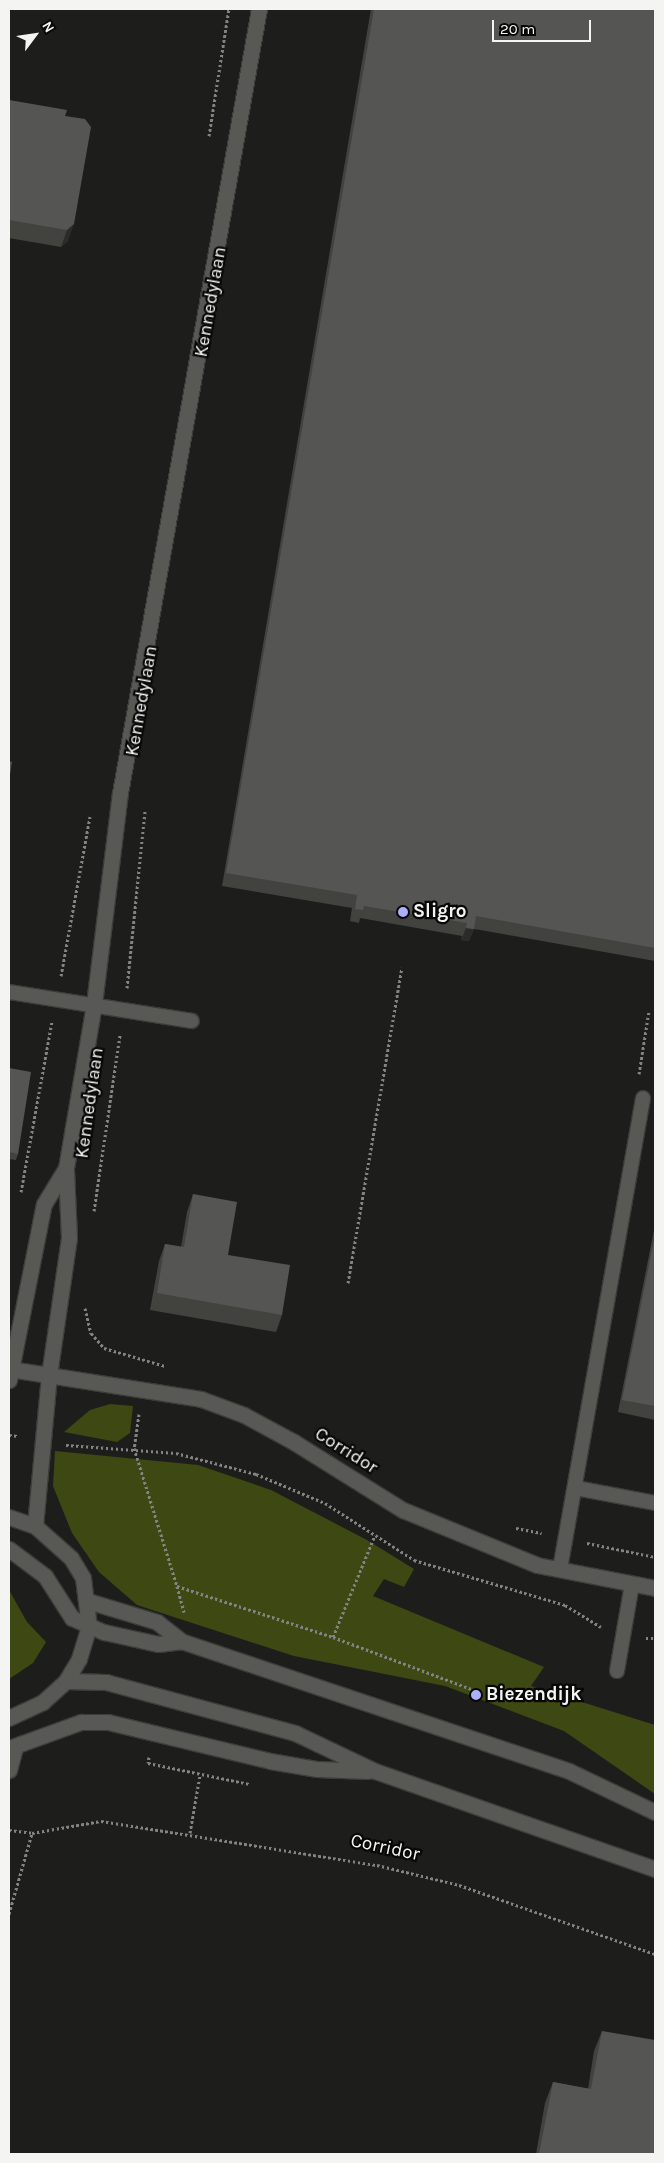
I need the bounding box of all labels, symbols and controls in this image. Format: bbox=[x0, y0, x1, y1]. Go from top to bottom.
north arrow bbox=[10, 10, 60, 60]
scale bar bbox=[494, 10, 593, 42]
text: N bbox=[38, 18, 58, 36]
text: 20 m bbox=[500, 20, 535, 38]
street label: Kennedylaan bbox=[190, 245, 232, 359]
street label: Kennedylaan bbox=[121, 644, 163, 758]
place label: Sligro bbox=[413, 901, 466, 923]
marker: Sligro bbox=[397, 906, 409, 918]
street label: Kennedylaan bbox=[71, 1046, 109, 1160]
street label: Corridor bbox=[310, 1423, 382, 1479]
place label: Biezendijk bbox=[486, 1684, 581, 1706]
marker: Biezendijk bbox=[470, 1689, 482, 1701]
street label: Corridor bbox=[348, 1830, 422, 1866]

